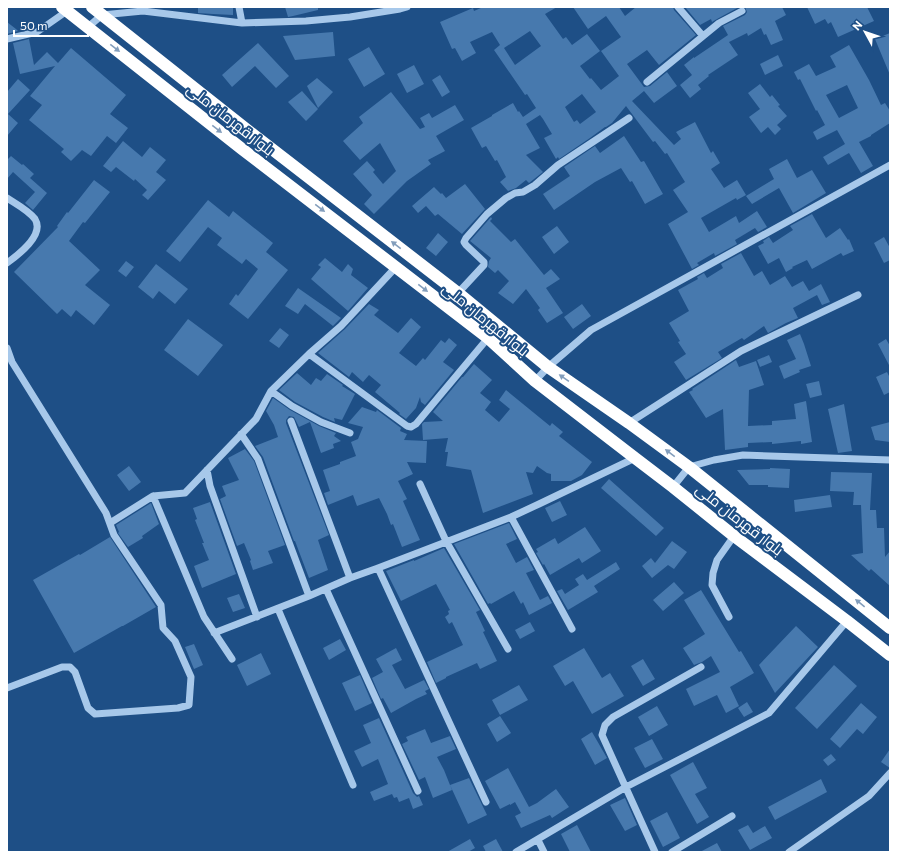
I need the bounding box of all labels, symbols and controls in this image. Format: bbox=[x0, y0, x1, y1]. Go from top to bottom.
scale bar bbox=[14, 12, 88, 38]
north arrow bbox=[845, 12, 885, 52]
text: 50 m bbox=[20, 18, 48, 32]
text: N bbox=[849, 18, 865, 33]
one-way arrow bbox=[109, 44, 120, 53]
street label: بلوار قهرمان ملی bbox=[182, 79, 278, 160]
one-way arrow bbox=[211, 125, 222, 133]
one-way arrow bbox=[314, 204, 325, 213]
one-way arrow bbox=[391, 241, 402, 249]
street label: بلوار قهرمان ملی bbox=[438, 279, 533, 361]
one-way arrow bbox=[417, 283, 428, 292]
one-way arrow bbox=[558, 374, 569, 382]
one-way arrow bbox=[664, 449, 675, 457]
street label: بلوار قهرمان ملی bbox=[691, 479, 787, 560]
one-way arrow bbox=[854, 599, 865, 608]

